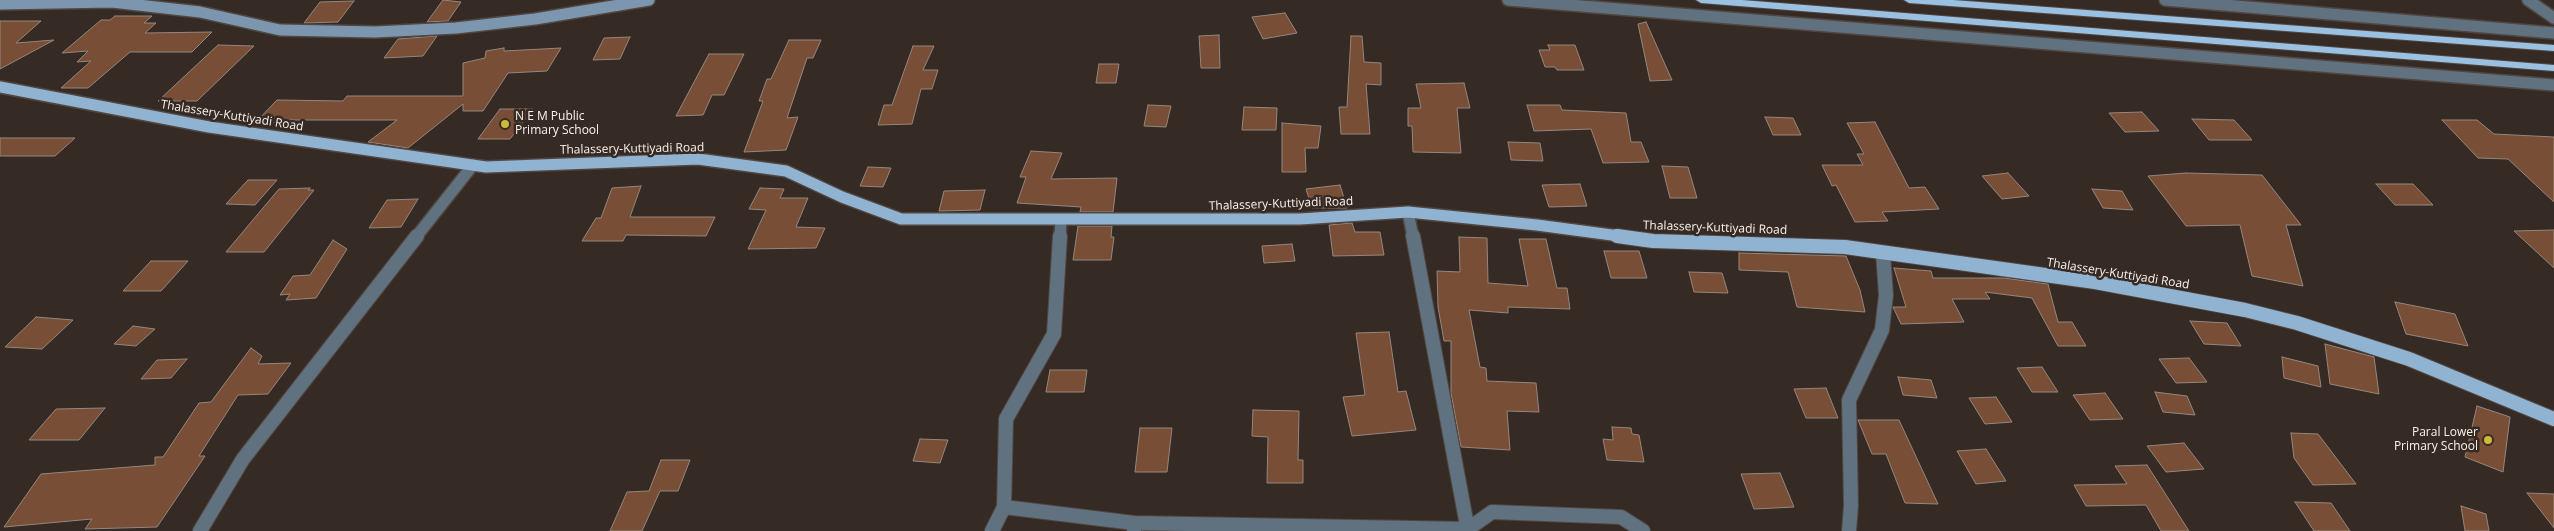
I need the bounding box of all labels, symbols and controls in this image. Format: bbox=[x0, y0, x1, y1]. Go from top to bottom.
street label: Thalassery-Kuttiyadi Road bbox=[160, 98, 304, 134]
place label: N E M Public Primary School bbox=[515, 110, 599, 138]
marker: N E M Public Primary School bbox=[499, 118, 511, 130]
street label: Thalassery-Kuttiyadi Road bbox=[560, 141, 704, 157]
street label: Thalassery-Kuttiyadi Road bbox=[1209, 194, 1353, 214]
street label: Thalassery-Kuttiyadi Road bbox=[1643, 218, 1787, 238]
street label: Thalassery-Kuttiyadi Road bbox=[2046, 256, 2190, 292]
place label: Paral Lower Primary School bbox=[2394, 426, 2478, 454]
marker: Paral Lower Primary School bbox=[2482, 434, 2494, 446]

